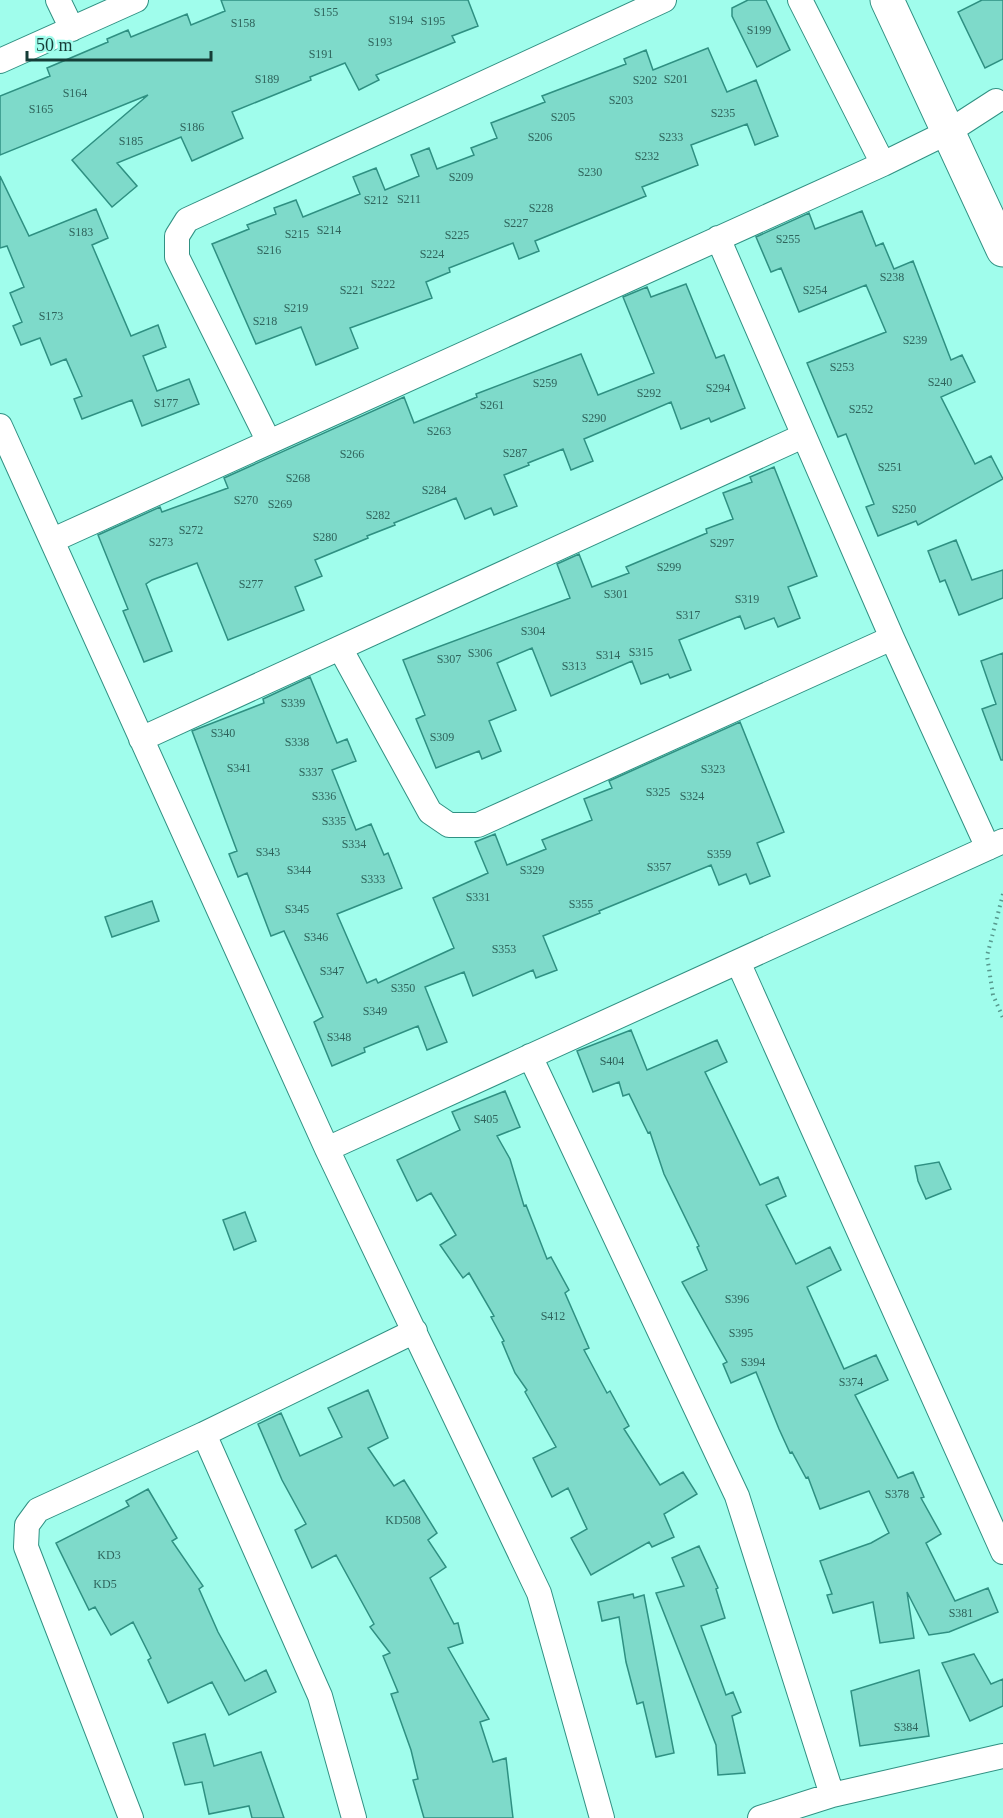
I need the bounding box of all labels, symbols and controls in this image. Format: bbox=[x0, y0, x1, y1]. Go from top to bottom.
house number: S155 bbox=[314, 5, 338, 19]
house number: S194 bbox=[389, 13, 413, 27]
house number: S195 bbox=[421, 14, 445, 28]
house number: S158 bbox=[231, 16, 255, 30]
house number: S199 bbox=[747, 23, 771, 37]
scale bar bbox=[27, 24, 212, 62]
text: 50 m bbox=[36, 35, 73, 55]
house number: S193 bbox=[368, 35, 392, 49]
house number: S191 bbox=[309, 47, 333, 61]
house number: S189 bbox=[255, 72, 279, 86]
house number: S201 bbox=[664, 72, 688, 86]
house number: S202 bbox=[633, 73, 657, 87]
house number: S164 bbox=[63, 86, 87, 100]
house number: S203 bbox=[609, 93, 633, 107]
house number: S165 bbox=[29, 102, 53, 116]
house number: S235 bbox=[711, 106, 735, 120]
house number: S205 bbox=[551, 110, 575, 124]
house number: S186 bbox=[180, 120, 204, 134]
house number: S206 bbox=[528, 130, 552, 144]
house number: S233 bbox=[659, 130, 683, 144]
house number: S185 bbox=[119, 134, 143, 148]
house number: S232 bbox=[635, 149, 659, 163]
house number: S230 bbox=[578, 165, 602, 179]
house number: S209 bbox=[449, 170, 473, 184]
house number: S211 bbox=[397, 192, 421, 206]
house number: S212 bbox=[364, 193, 388, 207]
house number: S228 bbox=[529, 201, 553, 215]
house number: S227 bbox=[504, 216, 528, 230]
house number: S214 bbox=[317, 223, 341, 237]
house number: S183 bbox=[69, 225, 93, 239]
house number: S215 bbox=[285, 227, 309, 241]
house number: S225 bbox=[445, 228, 469, 242]
house number: S255 bbox=[776, 232, 800, 246]
house number: S216 bbox=[257, 243, 281, 257]
house number: S224 bbox=[420, 247, 444, 261]
house number: S238 bbox=[880, 270, 904, 284]
house number: S222 bbox=[371, 277, 395, 291]
house number: S221 bbox=[340, 283, 364, 297]
house number: S254 bbox=[803, 283, 827, 297]
house number: S219 bbox=[284, 301, 308, 315]
house number: S173 bbox=[39, 309, 63, 323]
house number: S218 bbox=[253, 314, 277, 328]
house number: S239 bbox=[903, 333, 927, 347]
house number: S253 bbox=[830, 360, 854, 374]
house number: S240 bbox=[928, 375, 952, 389]
house number: S259 bbox=[533, 376, 557, 390]
house number: S294 bbox=[706, 381, 730, 395]
house number: S292 bbox=[637, 386, 661, 400]
house number: S177 bbox=[154, 396, 178, 410]
house number: S261 bbox=[480, 398, 504, 412]
house number: S252 bbox=[849, 402, 873, 416]
house number: S290 bbox=[582, 411, 606, 425]
house number: S263 bbox=[427, 424, 451, 438]
house number: S287 bbox=[503, 446, 527, 460]
house number: S266 bbox=[340, 447, 364, 461]
house number: S251 bbox=[878, 460, 902, 474]
house number: S268 bbox=[286, 471, 310, 485]
house number: S284 bbox=[422, 483, 446, 497]
house number: S270 bbox=[234, 493, 258, 507]
house number: S269 bbox=[268, 497, 292, 511]
house number: S250 bbox=[892, 502, 916, 516]
house number: S282 bbox=[366, 508, 390, 522]
house number: S272 bbox=[179, 523, 203, 537]
house number: S280 bbox=[313, 530, 337, 544]
house number: S273 bbox=[149, 535, 173, 549]
house number: S297 bbox=[710, 536, 734, 550]
house number: S299 bbox=[657, 560, 681, 574]
house number: S277 bbox=[239, 577, 263, 591]
house number: S301 bbox=[604, 587, 628, 601]
house number: S319 bbox=[735, 592, 759, 606]
house number: S317 bbox=[676, 608, 700, 622]
house number: S304 bbox=[521, 624, 545, 638]
house number: S315 bbox=[629, 645, 653, 659]
house number: S306 bbox=[468, 646, 492, 660]
house number: S314 bbox=[596, 648, 620, 662]
house number: S307 bbox=[437, 652, 461, 666]
house number: S313 bbox=[562, 659, 586, 673]
house number: S339 bbox=[281, 696, 305, 710]
house number: S340 bbox=[211, 726, 235, 740]
house number: S309 bbox=[430, 730, 454, 744]
house number: S338 bbox=[285, 735, 309, 749]
house number: S341 bbox=[227, 761, 251, 775]
house number: S323 bbox=[701, 762, 725, 776]
house number: S337 bbox=[299, 765, 323, 779]
house number: S325 bbox=[646, 785, 670, 799]
house number: S336 bbox=[312, 789, 336, 803]
house number: S324 bbox=[680, 789, 704, 803]
house number: S335 bbox=[322, 814, 346, 828]
house number: S334 bbox=[342, 837, 366, 851]
house number: S343 bbox=[256, 845, 280, 859]
house number: S359 bbox=[707, 847, 731, 861]
house number: S357 bbox=[647, 860, 671, 874]
house number: S344 bbox=[287, 863, 311, 877]
house number: S329 bbox=[520, 863, 544, 877]
house number: S333 bbox=[361, 872, 385, 886]
house number: S331 bbox=[466, 890, 490, 904]
house number: S355 bbox=[569, 897, 593, 911]
house number: S345 bbox=[285, 902, 309, 916]
house number: S346 bbox=[304, 930, 328, 944]
house number: S353 bbox=[492, 942, 516, 956]
house number: S347 bbox=[320, 964, 344, 978]
house number: S350 bbox=[391, 981, 415, 995]
house number: S349 bbox=[363, 1004, 387, 1018]
house number: S348 bbox=[327, 1030, 351, 1044]
house number: S404 bbox=[600, 1054, 624, 1068]
house number: S405 bbox=[474, 1112, 498, 1126]
house number: S396 bbox=[725, 1292, 749, 1306]
house number: S412 bbox=[541, 1309, 565, 1323]
house number: S395 bbox=[729, 1326, 753, 1340]
house number: S394 bbox=[741, 1355, 765, 1369]
house number: S374 bbox=[839, 1375, 863, 1389]
house number: S378 bbox=[885, 1487, 909, 1501]
house number: KD508 bbox=[385, 1513, 421, 1527]
house number: KD3 bbox=[97, 1548, 121, 1562]
house number: KD5 bbox=[93, 1577, 117, 1591]
house number: S381 bbox=[949, 1606, 973, 1620]
house number: S384 bbox=[894, 1720, 918, 1734]

